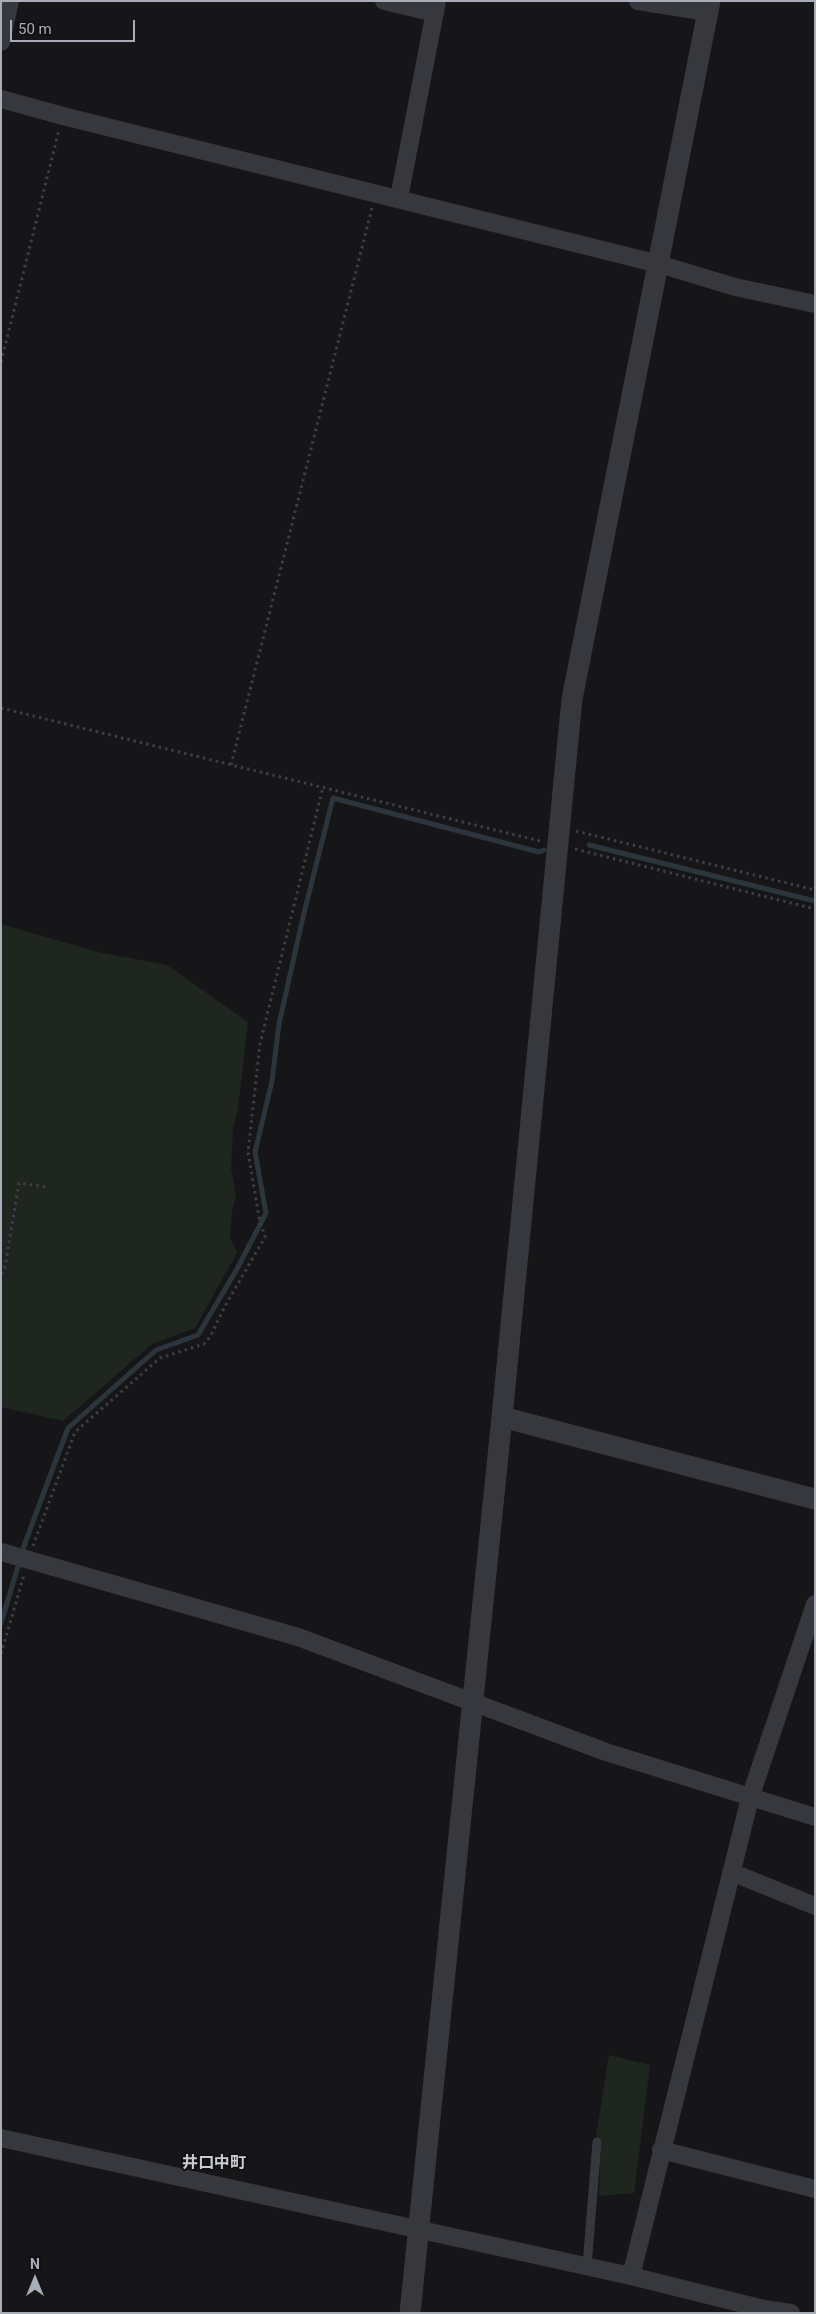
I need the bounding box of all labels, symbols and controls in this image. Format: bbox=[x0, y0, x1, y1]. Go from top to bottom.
scale bar bbox=[12, 10, 138, 42]
text: 50 m bbox=[18, 20, 52, 38]
district label: 井口中町 bbox=[182, 2154, 246, 2174]
north arrow bbox=[10, 2254, 60, 2304]
text: N bbox=[30, 2256, 40, 2272]

